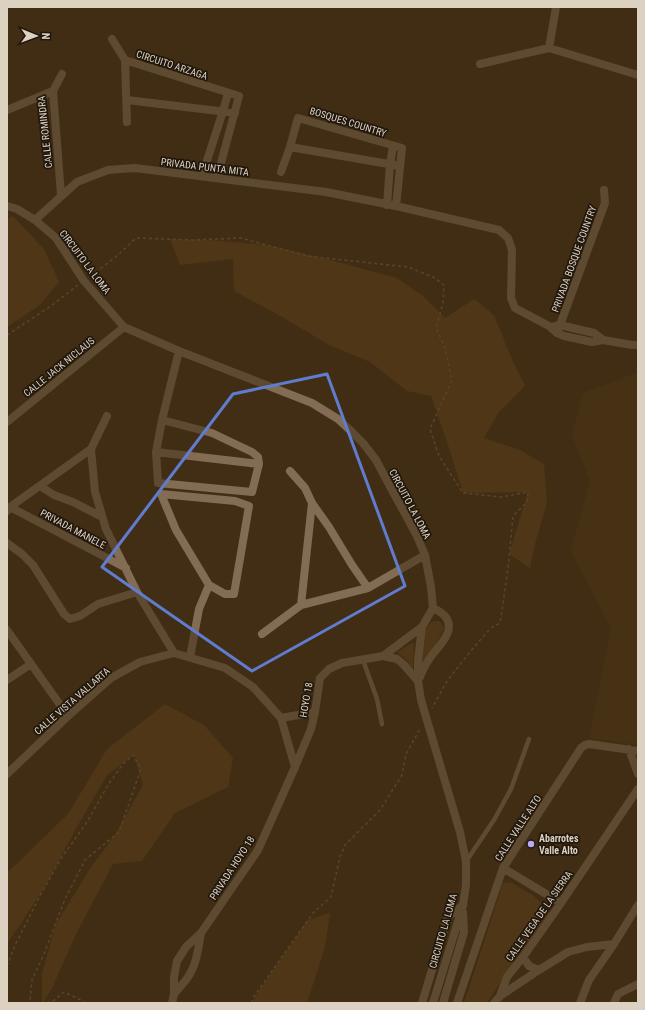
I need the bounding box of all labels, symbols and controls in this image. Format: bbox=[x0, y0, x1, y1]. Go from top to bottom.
north arrow bbox=[16, 16, 56, 56]
text: N bbox=[39, 33, 52, 40]
street label: CIRCUITO ARZAGA bbox=[135, 48, 209, 82]
street label: CALLE ROMINDRA bbox=[36, 95, 54, 169]
street label: BOSQUES COUNTRY bbox=[308, 105, 388, 139]
street label: PRIVADA PUNTA MITA bbox=[160, 156, 250, 178]
street label: PRIVADA BOSQUE COUNTRY bbox=[550, 204, 599, 314]
street label: CIRCUITO LA LOMA bbox=[57, 228, 113, 296]
street label: CALLE JACK NICLAUS bbox=[21, 335, 97, 399]
street label: CIRCUITO LA LOMA bbox=[387, 467, 433, 541]
street label: PRIVADA MANELE bbox=[38, 507, 108, 551]
street label: CALLE VISTA VALLARTA bbox=[32, 665, 112, 737]
street label: HOYO 18 bbox=[298, 682, 314, 718]
street label: CALLE VALLE ALTO bbox=[493, 793, 543, 863]
place label: Abarrotes Valle Alto bbox=[539, 833, 579, 856]
street label: PRIVADA HOYO 18 bbox=[207, 834, 257, 902]
marker: Abarrotes Valle Alto bbox=[526, 839, 536, 849]
street label: CALLE VEGA DE LA SIERRA bbox=[504, 869, 575, 963]
street label: CIRCUITO LA LOMA bbox=[427, 892, 459, 970]

